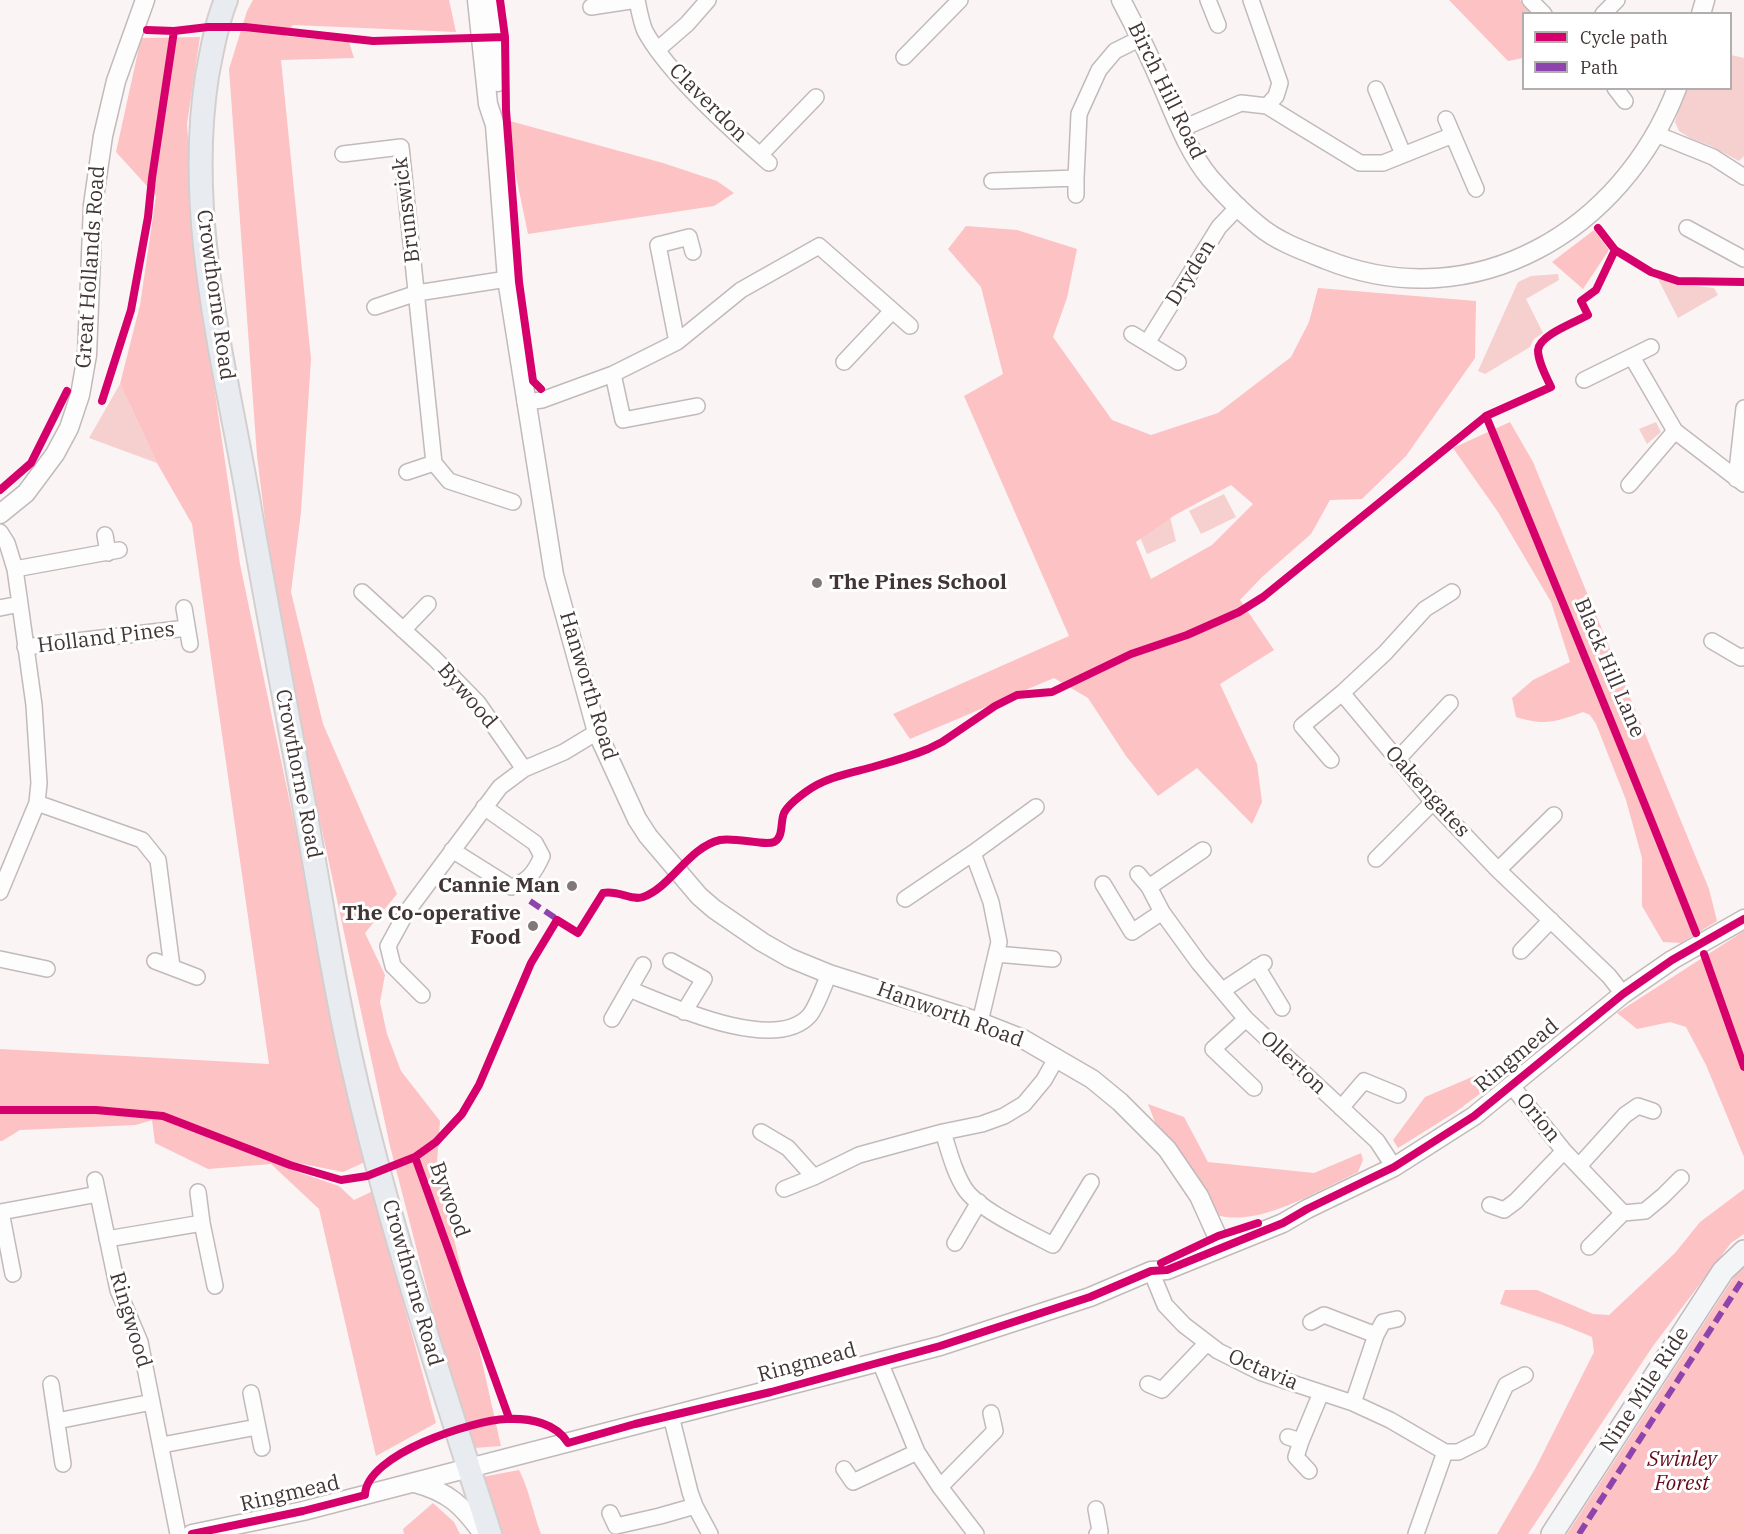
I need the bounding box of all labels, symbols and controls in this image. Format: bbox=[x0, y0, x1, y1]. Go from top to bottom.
legend bbox=[1522, 12, 1732, 90]
street label: Birch Hill Road bbox=[1122, 18, 1210, 164]
text: Cycle path bbox=[1580, 26, 1668, 49]
text: Path bbox=[1580, 56, 1618, 79]
street label: Claverdon bbox=[663, 58, 753, 148]
street label: Brunswick bbox=[388, 156, 426, 264]
street label: Great Hollands Road bbox=[71, 165, 111, 369]
street label: Crowthorne Road bbox=[191, 208, 239, 382]
street label: Dryden bbox=[1161, 235, 1221, 311]
place label: The Pines School bbox=[829, 570, 1007, 596]
marker: The Pines School bbox=[810, 576, 824, 590]
street label: Black Hill Lane bbox=[1568, 594, 1650, 742]
street label: Hanworth Road bbox=[553, 609, 623, 763]
street label: Holland Pines bbox=[36, 617, 176, 659]
street label: Bywood bbox=[432, 658, 502, 734]
street label: Crowthorne Road bbox=[269, 687, 327, 861]
street label: Oakengates bbox=[1379, 741, 1475, 843]
place label: Cannie Man bbox=[438, 873, 560, 899]
marker: Cannie Man bbox=[565, 879, 579, 893]
place label: The Co-operative Food bbox=[342, 901, 521, 951]
marker: The Co-operative Food bbox=[526, 919, 540, 933]
street label: Hanworth Road bbox=[873, 977, 1027, 1053]
street label: Ringmead bbox=[1470, 1014, 1564, 1098]
street label: Ollerton bbox=[1255, 1026, 1331, 1100]
street label: Orion bbox=[1511, 1088, 1565, 1148]
street label: Bywood bbox=[424, 1159, 474, 1241]
street label: Crowthorne Road bbox=[376, 1197, 448, 1369]
street label: Ringwood bbox=[104, 1269, 156, 1371]
street label: Nine Mile Ride bbox=[1595, 1322, 1695, 1458]
street label: Ringmead bbox=[755, 1338, 859, 1388]
street label: Octavia bbox=[1224, 1344, 1302, 1396]
park label: Swinley Forest bbox=[1647, 1447, 1717, 1497]
street label: Ringmead bbox=[238, 1470, 342, 1518]

